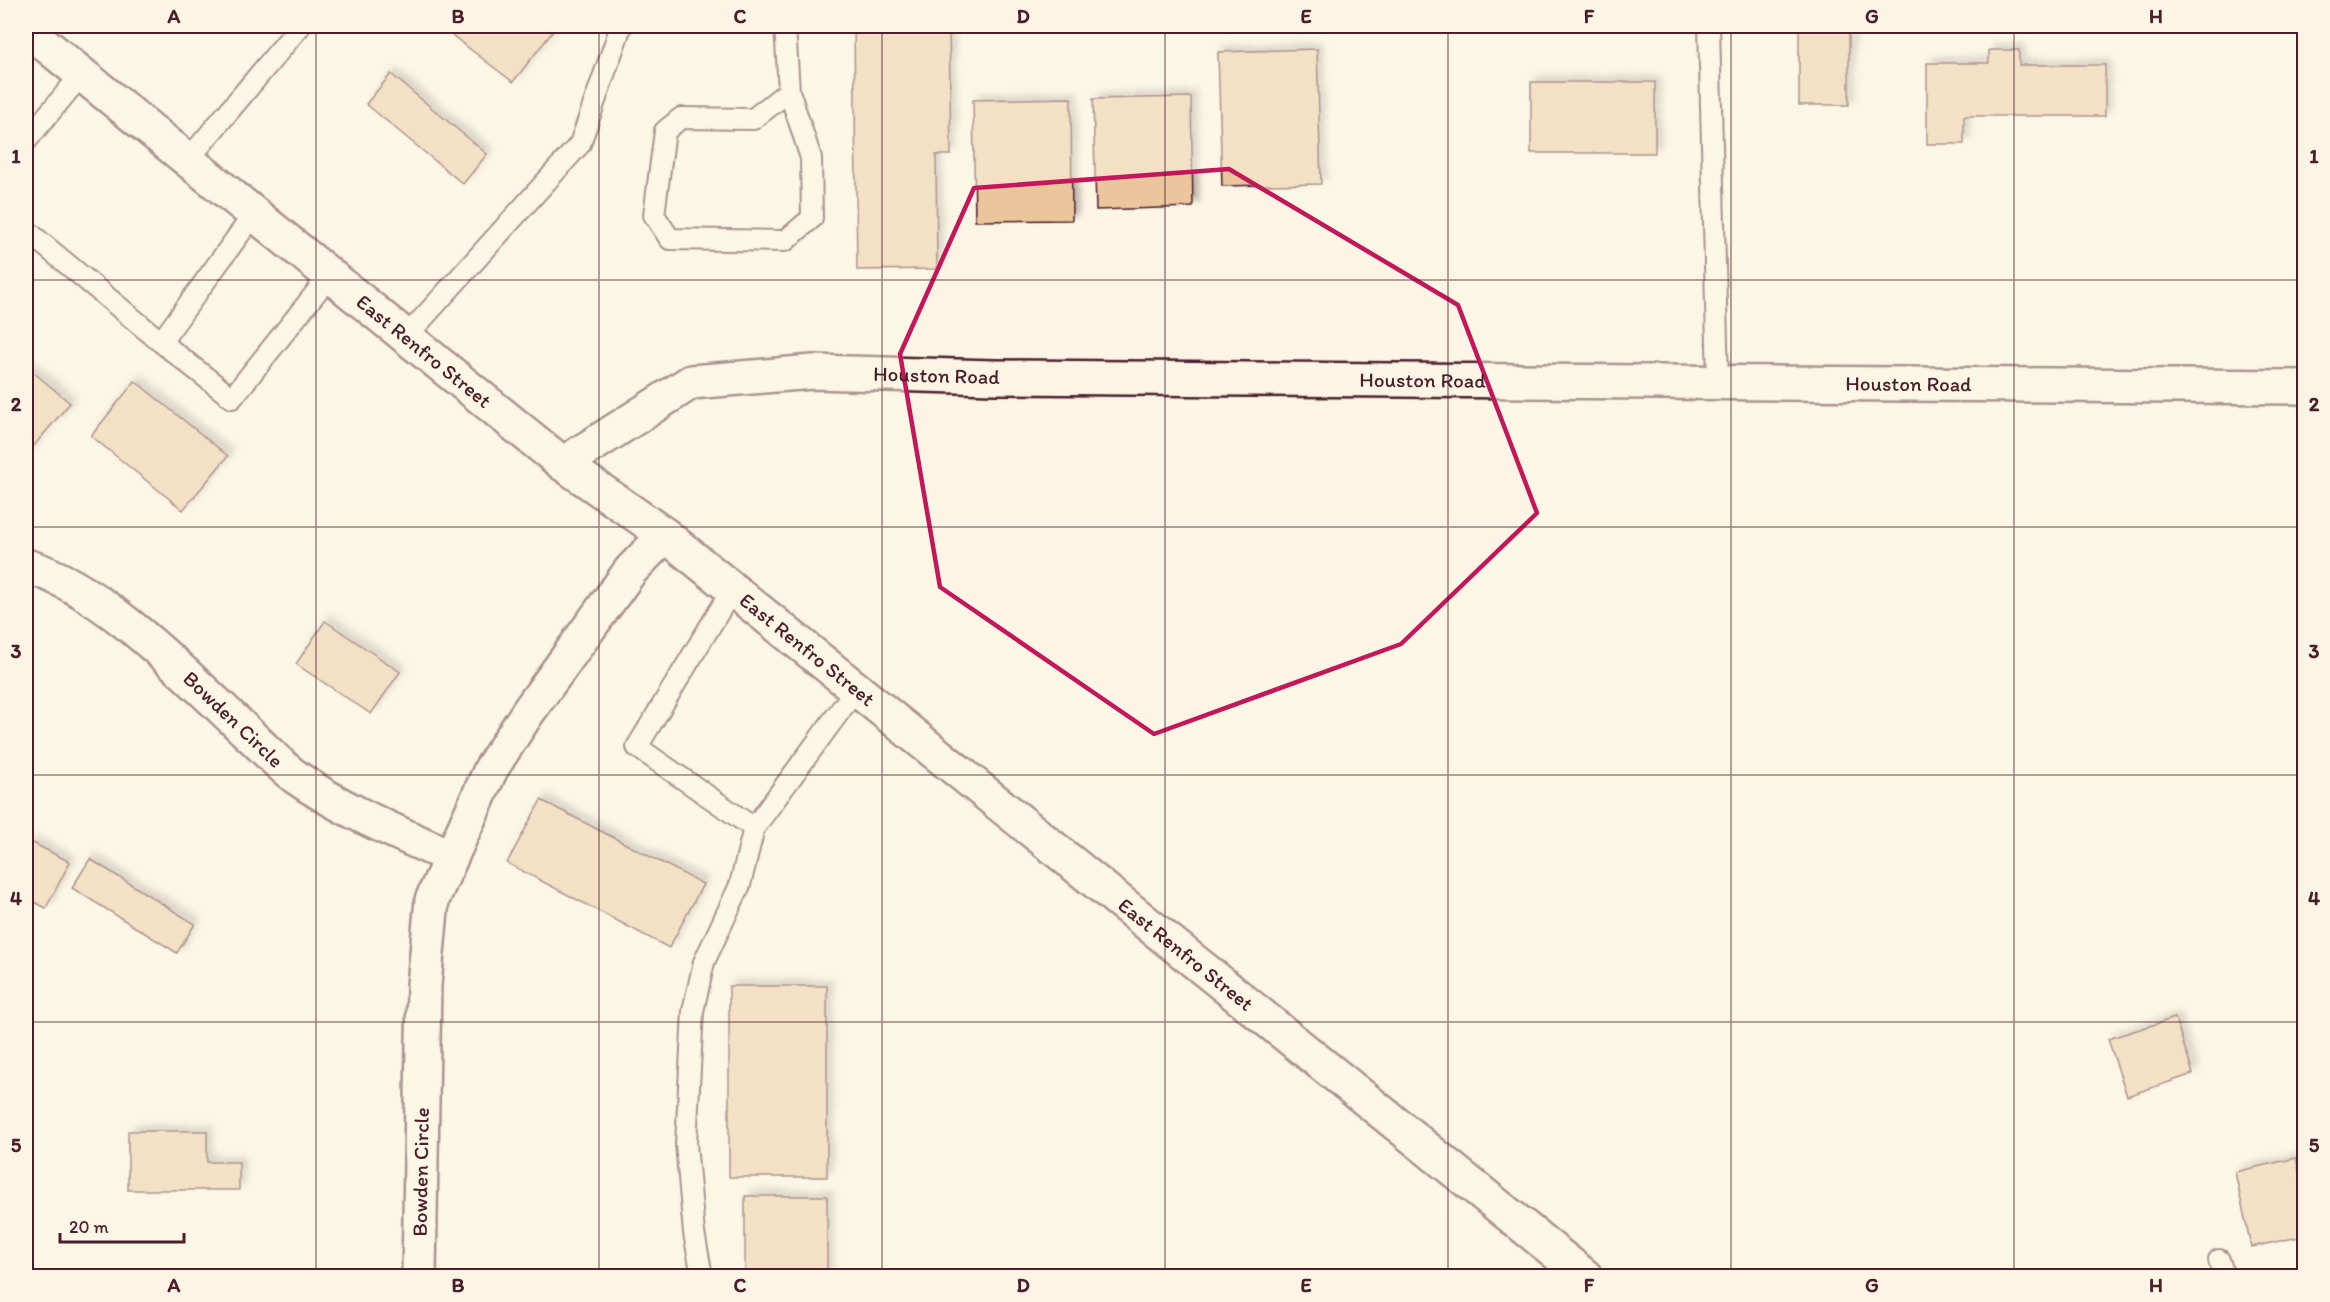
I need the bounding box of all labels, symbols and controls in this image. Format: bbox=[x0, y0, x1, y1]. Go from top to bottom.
text: A bbox=[167, 4, 181, 28]
text: B bbox=[452, 4, 465, 28]
text: C bbox=[734, 4, 747, 28]
text: D bbox=[1016, 4, 1030, 28]
text: E bbox=[1300, 4, 1312, 28]
text: F bbox=[1584, 4, 1595, 28]
text: G bbox=[1865, 4, 1879, 28]
text: H bbox=[2149, 4, 2163, 28]
text: 1 bbox=[11, 144, 21, 168]
text: 1 bbox=[2309, 144, 2319, 168]
street label: East Renfro Street bbox=[352, 289, 497, 413]
street label: Houston Road bbox=[873, 361, 1000, 389]
street label: Houston Road bbox=[1359, 367, 1486, 393]
street label: Houston Road bbox=[1845, 370, 1972, 396]
text: 2 bbox=[11, 392, 22, 416]
text: 2 bbox=[2309, 392, 2320, 416]
street label: East Renfro Street bbox=[735, 587, 880, 711]
text: 3 bbox=[11, 639, 22, 663]
text: 3 bbox=[2309, 639, 2320, 663]
street label: Bowden Circle bbox=[178, 665, 289, 773]
text: 4 bbox=[10, 886, 22, 910]
text: 4 bbox=[2308, 886, 2320, 910]
street label: East Renfro Street bbox=[1113, 892, 1259, 1016]
street label: Bowden Circle bbox=[407, 1107, 434, 1237]
text: 5 bbox=[11, 1133, 22, 1157]
text: 5 bbox=[2309, 1133, 2320, 1157]
scale bar bbox=[60, 1206, 184, 1244]
text: 20 m bbox=[69, 1216, 109, 1238]
text: A bbox=[167, 1273, 181, 1297]
text: B bbox=[452, 1273, 465, 1297]
text: C bbox=[734, 1273, 747, 1297]
text: D bbox=[1016, 1273, 1030, 1297]
text: E bbox=[1300, 1273, 1312, 1297]
text: F bbox=[1584, 1273, 1595, 1297]
text: G bbox=[1865, 1273, 1879, 1297]
text: H bbox=[2149, 1273, 2163, 1297]

